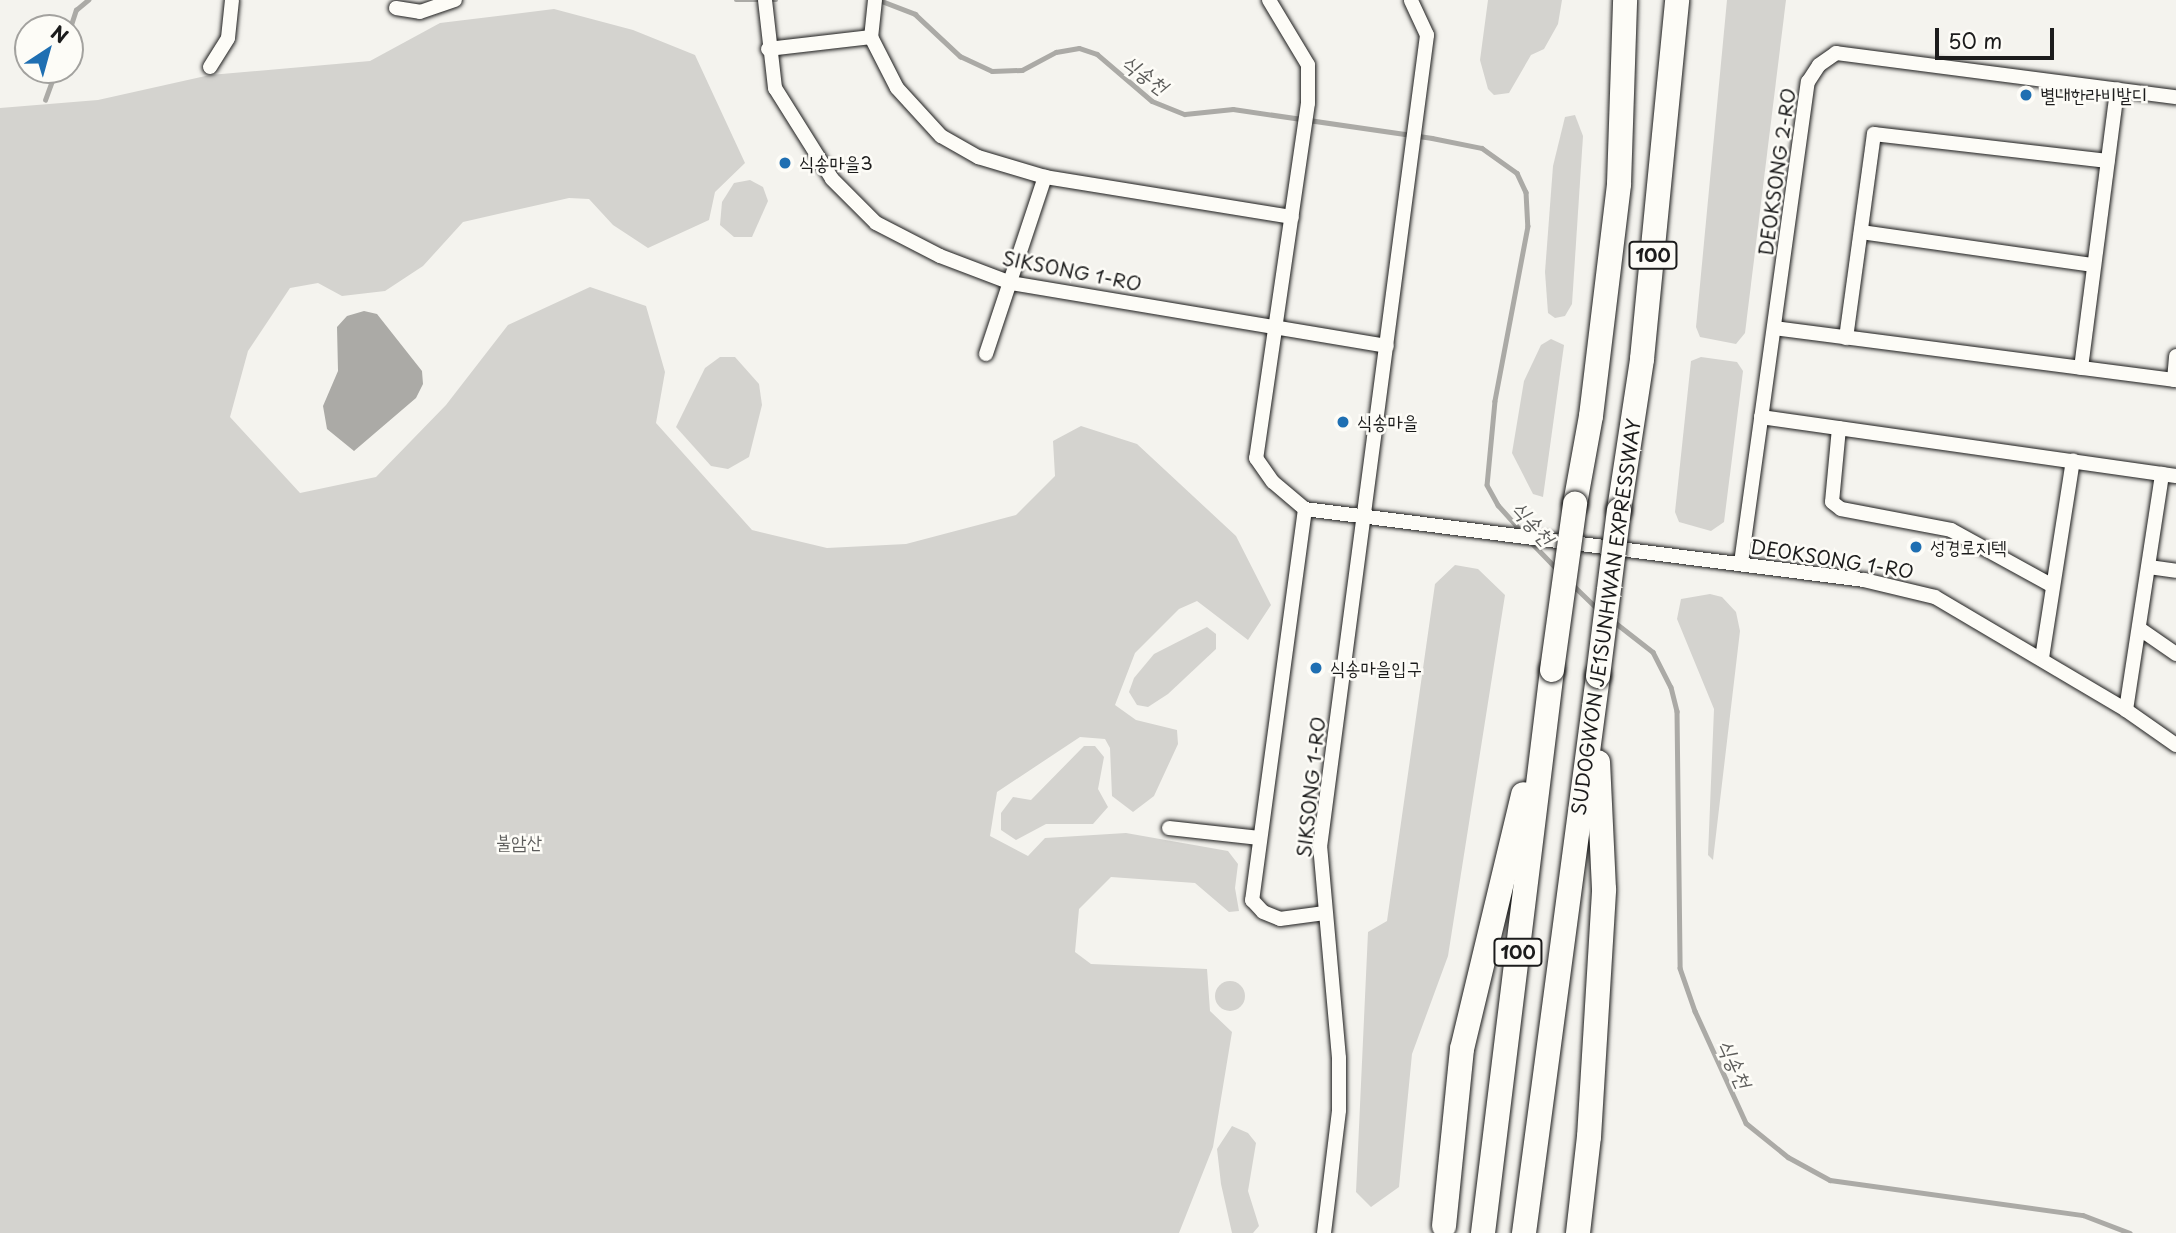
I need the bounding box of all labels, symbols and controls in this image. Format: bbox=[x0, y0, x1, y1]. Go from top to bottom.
north arrow bbox=[14, 14, 84, 84]
scale bar bbox=[1938, 14, 2057, 58]
text: N bbox=[46, 18, 74, 49]
text: 50 m bbox=[1948, 24, 2002, 56]
water label: 식송천 bbox=[1118, 48, 1174, 98]
place label: 별내한라비발디 bbox=[2040, 84, 2147, 106]
street label: DEOKSONG 2-RO bbox=[1754, 86, 1800, 258]
marker: 별내한라비발디 bbox=[2018, 87, 2034, 103]
place label: 식송마을3 bbox=[799, 152, 873, 174]
marker: 식송마을3 bbox=[777, 155, 793, 171]
road number: 100 bbox=[1627, 241, 1679, 270]
street label: SIKSONG 1-RO bbox=[1000, 246, 1144, 296]
place label: 식송마을 bbox=[1357, 411, 1418, 433]
marker: 식송마을 bbox=[1335, 414, 1351, 430]
street label: SUDOGWON JE1SUNHWAN EXPRESSWAY bbox=[1567, 417, 1645, 817]
water label: 식송천 bbox=[1508, 495, 1560, 549]
street label: DEOKSONG 1-RO bbox=[1748, 535, 1916, 583]
place label: 성경로지텍 bbox=[1930, 536, 2006, 558]
marker: 성경로지텍 bbox=[1908, 539, 1924, 555]
place label: 식송마을입구 bbox=[1330, 657, 1422, 679]
marker: 식송마을입구 bbox=[1308, 660, 1324, 676]
street label: SIKSONG 1-RO bbox=[1292, 715, 1330, 859]
park label: 불암산 bbox=[496, 831, 542, 853]
road number: 100 bbox=[1492, 937, 1544, 967]
water label: 식송천 bbox=[1714, 1035, 1758, 1091]

